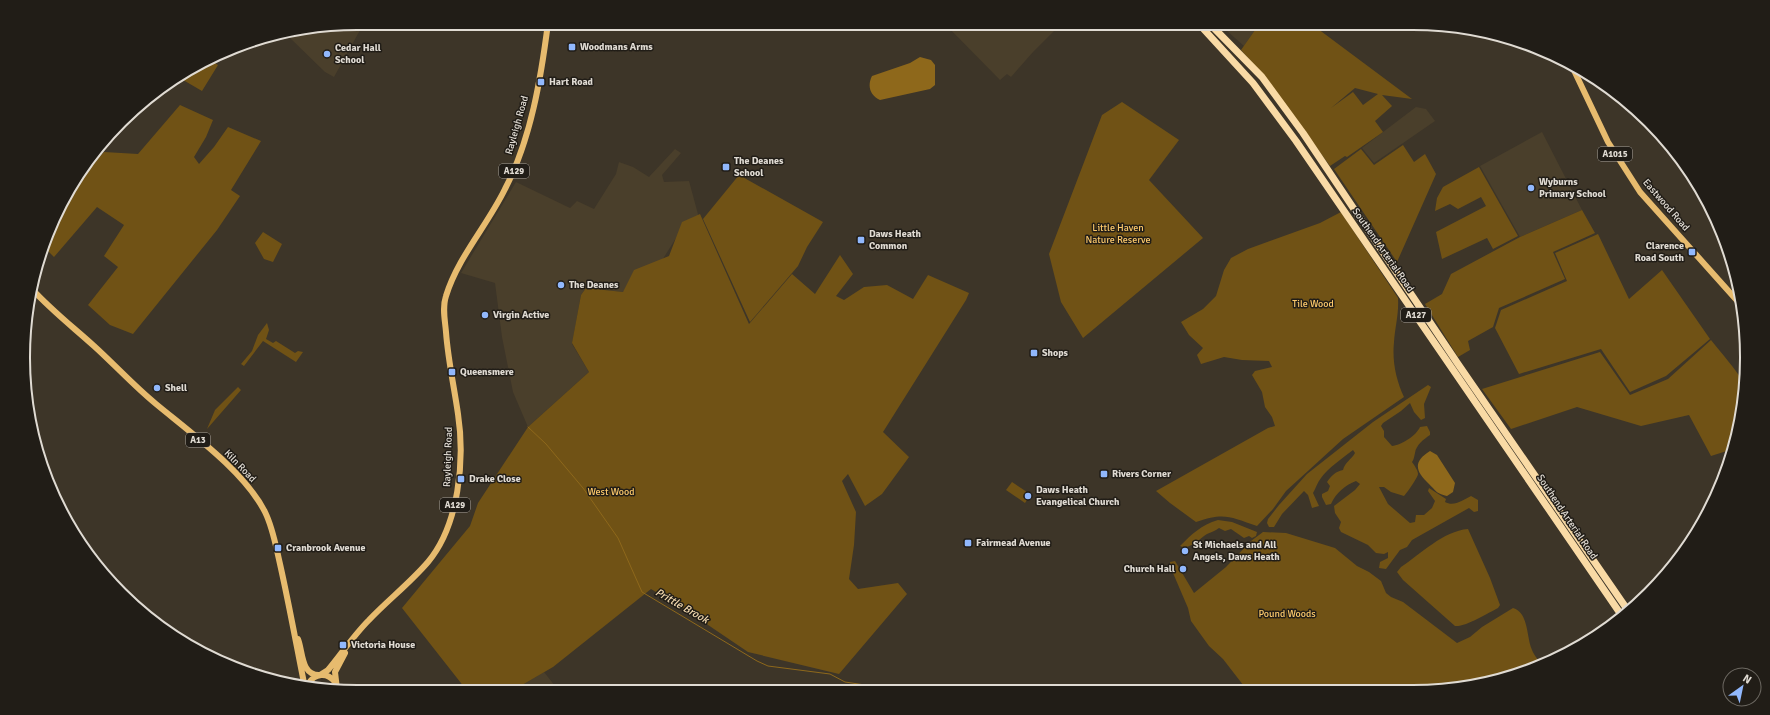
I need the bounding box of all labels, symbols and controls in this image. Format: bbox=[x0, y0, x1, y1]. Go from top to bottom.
place label: Woodmans Arms bbox=[580, 41, 653, 53]
place label: Cedar Hall School bbox=[335, 42, 381, 66]
marker: Woodmans Arms bbox=[567, 42, 577, 52]
marker: Cedar Hall School bbox=[322, 49, 332, 59]
place label: Hart Road bbox=[549, 76, 594, 88]
marker: Hart Road bbox=[536, 77, 546, 87]
street label: Rayleigh Road bbox=[503, 94, 531, 156]
road number: A1015 bbox=[1598, 147, 1632, 161]
place label: The Deanes School bbox=[734, 155, 784, 179]
marker: The Deanes School bbox=[721, 162, 731, 172]
road number: A129 bbox=[499, 164, 529, 178]
place label: Wyburns Primary School bbox=[1539, 176, 1606, 200]
street label: Eastwood Road bbox=[1640, 177, 1692, 233]
marker: Wyburns Primary School bbox=[1526, 183, 1536, 193]
street label: Southend Arterial Road bbox=[1349, 206, 1417, 294]
park label: Little Haven Nature Reserve bbox=[1085, 222, 1151, 246]
place label: Daws Heath Common bbox=[869, 228, 921, 252]
marker: Daws Heath Common bbox=[856, 235, 866, 245]
place label: Clarence Road South bbox=[1635, 240, 1685, 264]
marker: Clarence Road South bbox=[1687, 247, 1697, 257]
place label: The Deanes bbox=[569, 279, 619, 291]
marker: The Deanes bbox=[556, 280, 566, 290]
park label: Tile Wood bbox=[1292, 298, 1334, 310]
road number: A127 bbox=[1401, 308, 1431, 322]
place label: Virgin Active bbox=[493, 309, 549, 321]
marker: Virgin Active bbox=[480, 310, 490, 320]
place label: Shops bbox=[1042, 347, 1069, 359]
marker: Shops bbox=[1029, 348, 1039, 358]
place label: Queensmere bbox=[460, 366, 514, 378]
marker: Queensmere bbox=[447, 367, 457, 377]
place label: Shell bbox=[165, 382, 187, 394]
marker: Shell bbox=[152, 383, 162, 393]
street label: Rayleigh Road bbox=[441, 427, 455, 487]
road number: A13 bbox=[186, 433, 210, 447]
street label: Kiln Road bbox=[222, 447, 258, 485]
place label: Rivers Corner bbox=[1112, 468, 1171, 480]
marker: Rivers Corner bbox=[1099, 469, 1109, 479]
street label: Southend Arterial Road bbox=[1534, 472, 1600, 562]
place label: Drake Close bbox=[469, 473, 521, 485]
marker: Drake Close bbox=[456, 474, 466, 484]
place label: Daws Heath Evangelical Church bbox=[1036, 484, 1120, 508]
park label: West Wood bbox=[588, 486, 635, 498]
marker: Daws Heath Evangelical Church bbox=[1023, 491, 1033, 501]
road number: A129 bbox=[440, 498, 470, 512]
place label: Fairmead Avenue bbox=[976, 537, 1051, 549]
marker: Fairmead Avenue bbox=[963, 538, 973, 548]
place label: St Michaels and All Angels, Daws Heath bbox=[1193, 539, 1280, 563]
place label: Cranbrook Avenue bbox=[286, 542, 365, 554]
marker: Cranbrook Avenue bbox=[273, 543, 283, 553]
marker: St Michaels and All Angels, Daws Heath bbox=[1180, 546, 1190, 556]
place label: Church Hall bbox=[1124, 563, 1175, 575]
marker: Church Hall bbox=[1178, 564, 1188, 574]
water label: Prittle Brook bbox=[653, 586, 712, 627]
park label: Pound Woods bbox=[1258, 608, 1316, 620]
place label: Victoria House bbox=[351, 639, 415, 651]
marker: Victoria House bbox=[338, 640, 348, 650]
north arrow bbox=[1722, 667, 1762, 707]
text: N bbox=[1740, 671, 1754, 687]

